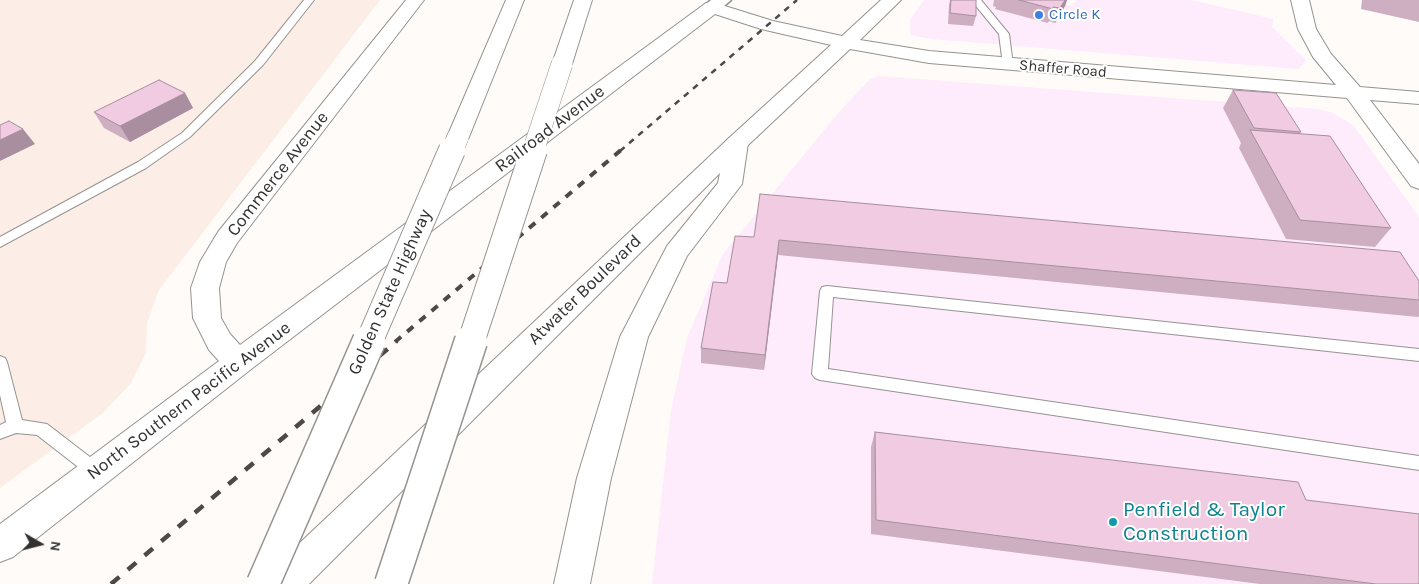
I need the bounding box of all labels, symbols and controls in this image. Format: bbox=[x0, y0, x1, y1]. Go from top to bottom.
place label: Circle K bbox=[1049, 6, 1100, 24]
marker: Circle K bbox=[1033, 9, 1045, 21]
street label: Shaffer Road bbox=[1018, 56, 1108, 82]
street label: Railroad Avenue bbox=[491, 81, 609, 177]
street label: Commerce Avenue bbox=[223, 107, 333, 241]
street label: Golden State Highway bbox=[344, 206, 436, 378]
street label: Atwater Boulevard bbox=[524, 230, 646, 350]
street label: North Southern Pacific Avenue bbox=[83, 317, 295, 485]
place label: Penfield & Taylor Construction bbox=[1123, 497, 1285, 547]
marker: Penfield & Taylor Construction bbox=[1107, 516, 1119, 528]
north arrow bbox=[15, 519, 65, 569]
text: N bbox=[46, 540, 64, 552]

